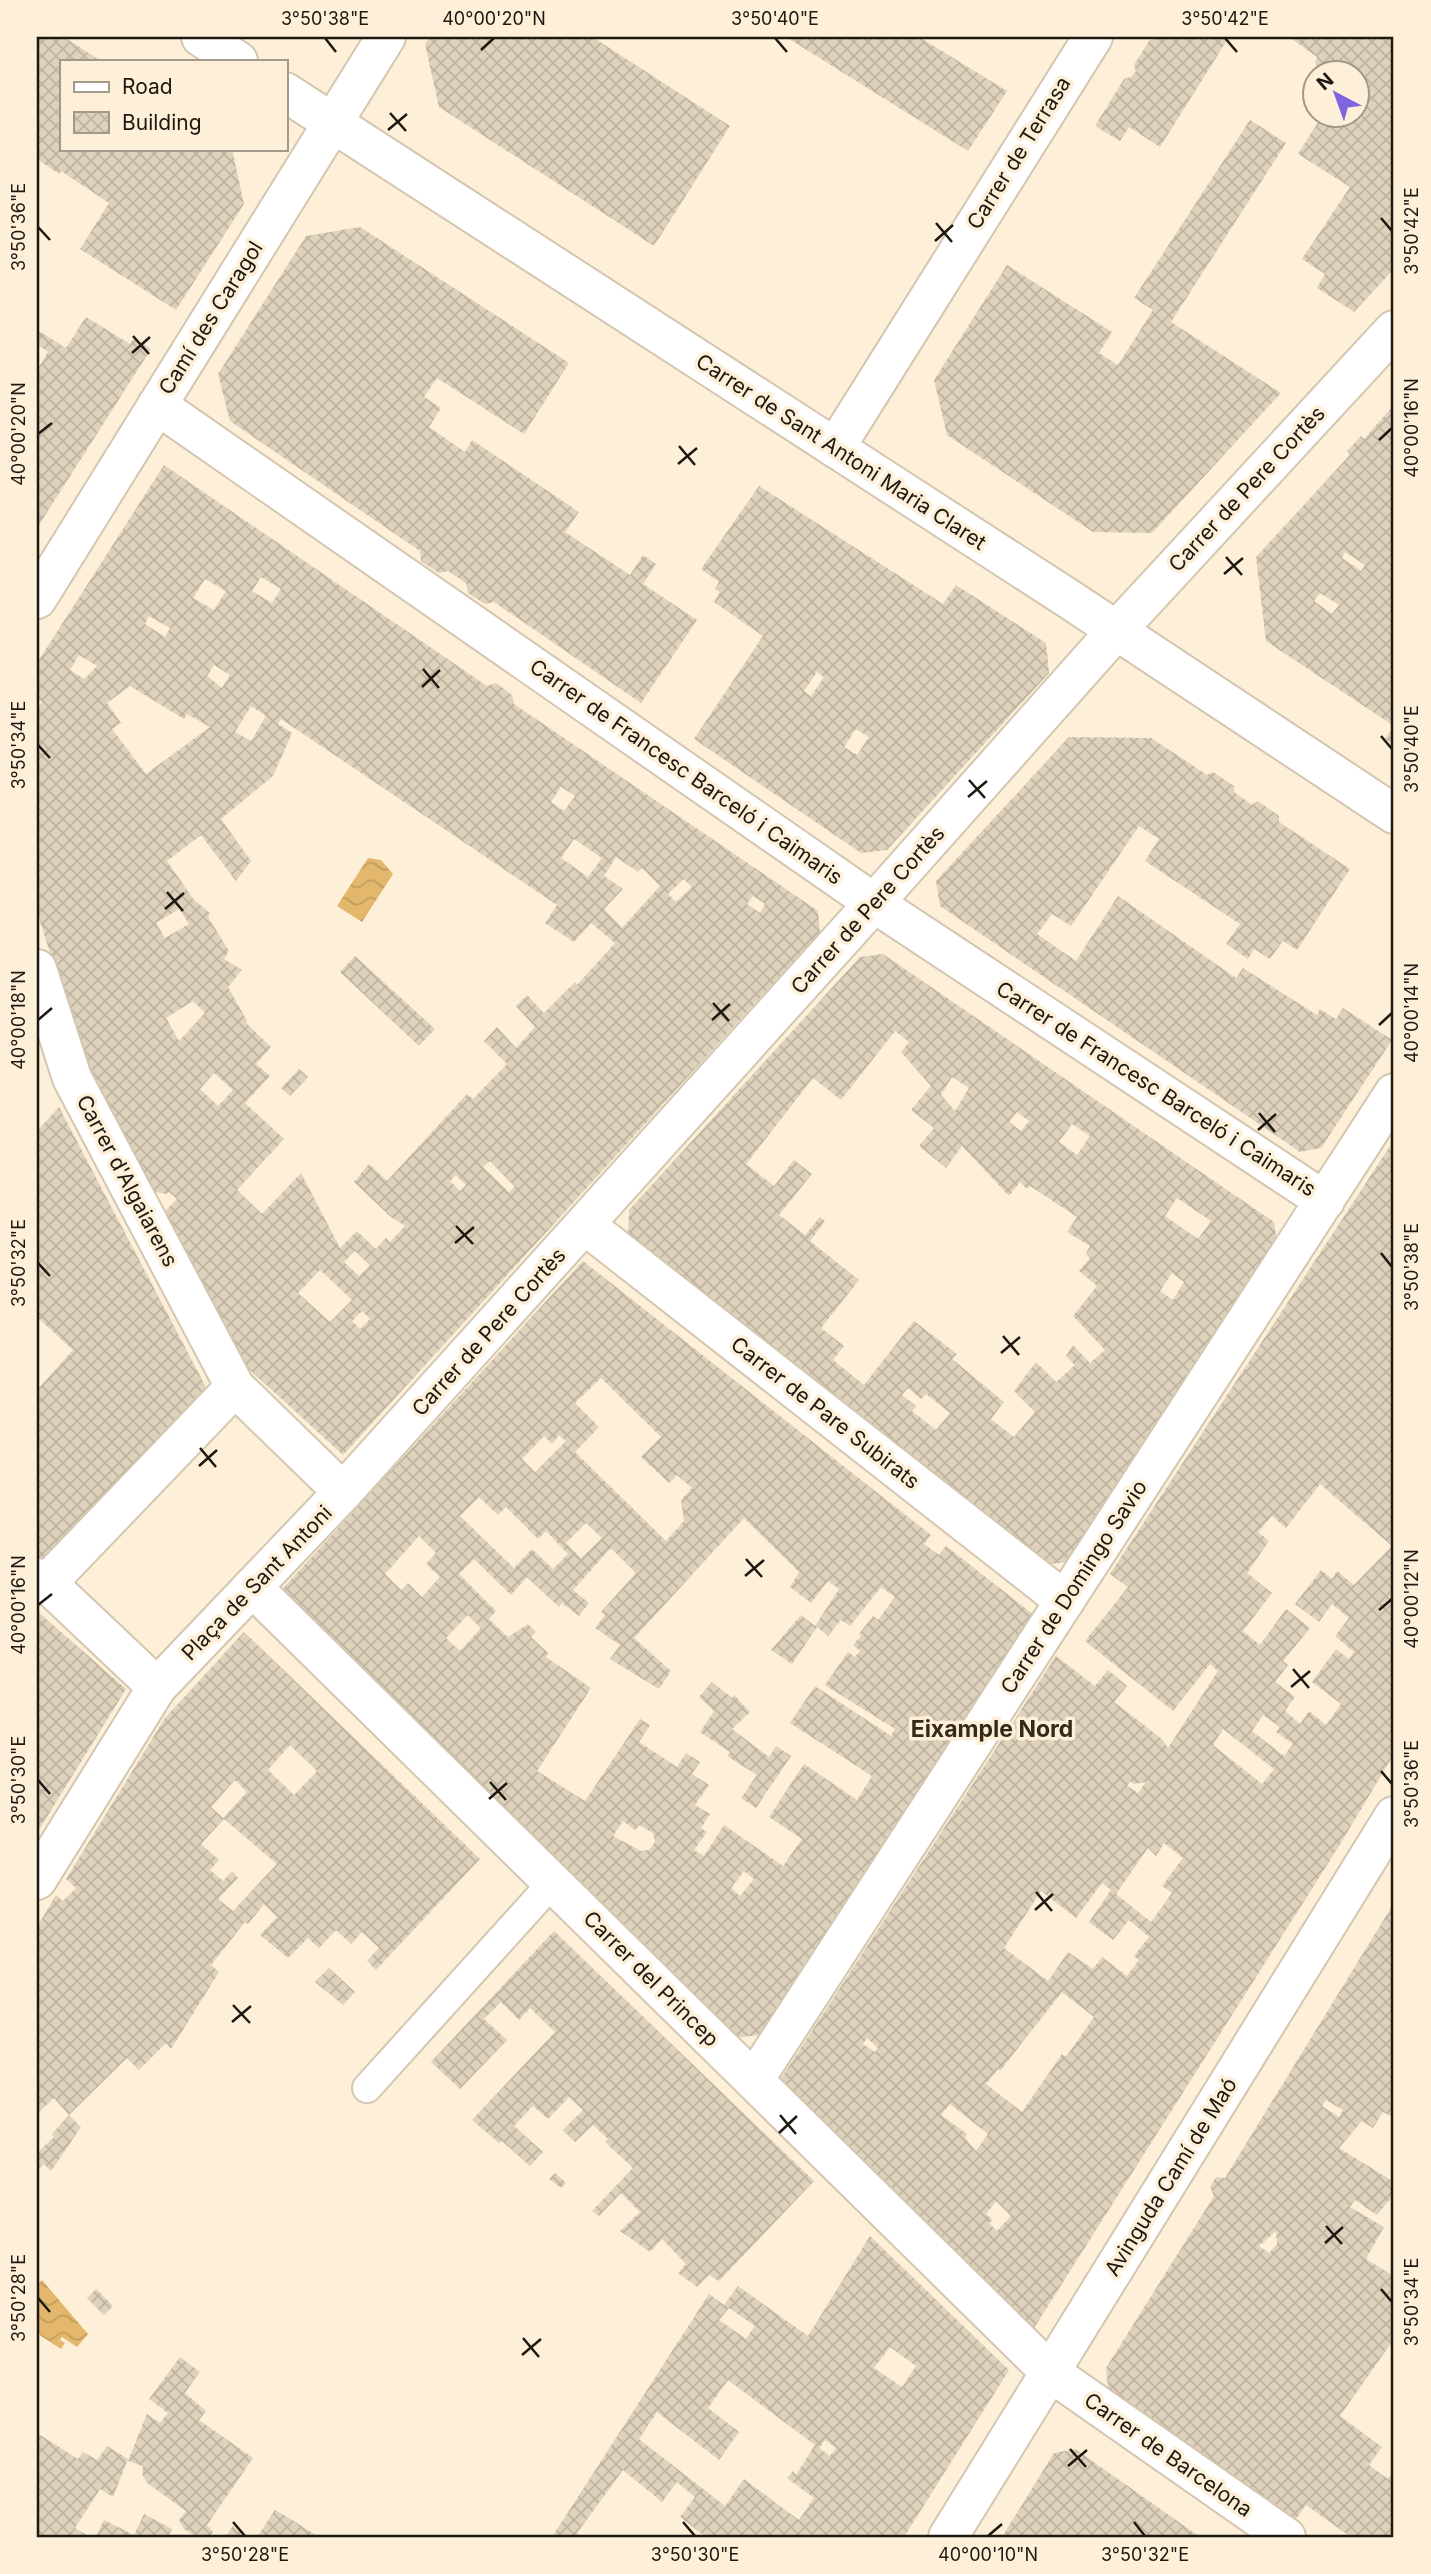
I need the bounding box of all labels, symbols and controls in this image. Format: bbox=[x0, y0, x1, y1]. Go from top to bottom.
text: 3°50'38"E bbox=[281, 8, 369, 29]
text: 40°00'20"N bbox=[442, 8, 546, 29]
text: 3°50'40"E bbox=[731, 8, 819, 29]
text: 3°50'42"E bbox=[1181, 8, 1269, 29]
legend bbox=[60, 60, 287, 150]
north arrow bbox=[1302, 60, 1372, 130]
text: N bbox=[1312, 68, 1338, 95]
street label: Carrer de Terrasa bbox=[962, 72, 1076, 234]
text: Road bbox=[122, 74, 173, 99]
text: Building bbox=[122, 110, 202, 135]
text: 3°50'36"E bbox=[8, 183, 29, 271]
text: 3°50'42"E bbox=[1401, 187, 1422, 275]
street label: Camí des Caragol bbox=[153, 236, 268, 399]
street label: Carrer de Sant Antoni Maria Claret bbox=[692, 348, 991, 555]
text: 40°00'16"N bbox=[1401, 378, 1422, 478]
text: 40°00'20"N bbox=[8, 382, 29, 486]
street label: Carrer de Pere Cortès bbox=[1163, 401, 1330, 577]
street label: Carrer de Francesc Barceló i Caimaris bbox=[525, 654, 847, 890]
text: 3°50'34"E bbox=[8, 701, 29, 789]
text: 3°50'40"E bbox=[1401, 705, 1422, 793]
street label: Carrer de Pere Cortès bbox=[786, 821, 950, 999]
text: 40°00'14"N bbox=[1401, 963, 1422, 1063]
text: 40°00'18"N bbox=[8, 970, 29, 1070]
street label: Carrer de Francesc Barceló i Caimaris bbox=[992, 976, 1321, 1201]
street label: Carrer d'Algaiarens bbox=[72, 1091, 183, 1271]
text: 3°50'32"E bbox=[8, 1219, 29, 1307]
text: 3°50'38"E bbox=[1401, 1223, 1422, 1311]
street label: Carrer de Pere Cortès bbox=[407, 1243, 571, 1421]
street label: Carrer de Pare Subirats bbox=[726, 1331, 924, 1494]
street label: Carrer de Domingo Savio bbox=[995, 1475, 1152, 1698]
street label: Plaça de Sant Antoni bbox=[176, 1500, 337, 1665]
text: 40°00'12"N bbox=[1401, 1549, 1422, 1649]
text: 40°00'16"N bbox=[8, 1555, 29, 1655]
district label: Eixample Nord bbox=[911, 1715, 1073, 1743]
text: 3°50'30"E bbox=[8, 1736, 29, 1824]
text: 3°50'36"E bbox=[1401, 1740, 1422, 1828]
street label: Carrer del Princep bbox=[578, 1906, 724, 2052]
street label: Avinguda Camí de Maó bbox=[1099, 2073, 1242, 2281]
text: 3°50'28"E bbox=[8, 2254, 29, 2342]
text: 3°50'34"E bbox=[1401, 2258, 1422, 2346]
street label: Carrer de Barcelona bbox=[1080, 2387, 1257, 2522]
text: 3°50'28"E bbox=[201, 2544, 289, 2565]
text: 3°50'30"E bbox=[651, 2544, 739, 2565]
text: 40°00'10"N bbox=[938, 2544, 1038, 2565]
text: 3°50'32"E bbox=[1101, 2544, 1189, 2565]

